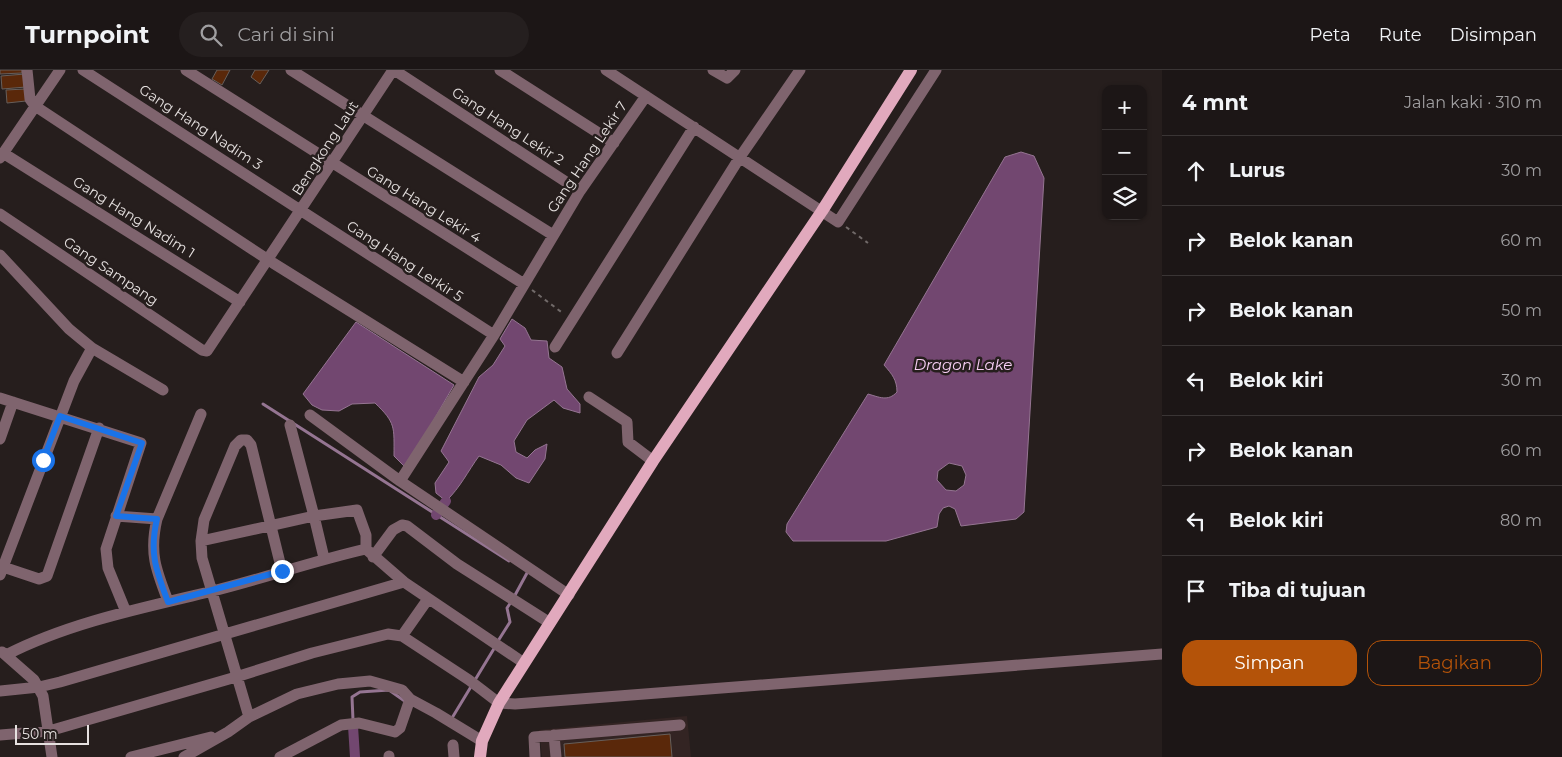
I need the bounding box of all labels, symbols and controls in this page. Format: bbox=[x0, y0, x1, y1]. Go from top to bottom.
search box bbox=[179, 12, 529, 57]
text: Turnpoint bbox=[25, 20, 149, 49]
icon: search bbox=[197, 21, 225, 49]
text: Cari di sini bbox=[237, 23, 335, 46]
text: Peta bbox=[1310, 24, 1351, 46]
text: Rute bbox=[1379, 24, 1422, 46]
text: Disimpan bbox=[1450, 24, 1537, 46]
street label: Gang Hang Nadim 3 bbox=[136, 80, 266, 174]
street label: Gang Hang Lekir 2 bbox=[449, 83, 568, 169]
map controls bbox=[1102, 85, 1147, 220]
button: + bbox=[1102, 85, 1147, 130]
text: 4 mnt bbox=[1182, 90, 1248, 115]
text: Jalan kaki · 310 m bbox=[1404, 93, 1542, 112]
street label: Bengkong Laut bbox=[288, 97, 362, 199]
street label: Gang Hang Lekir 7 bbox=[543, 98, 631, 216]
button: − bbox=[1102, 130, 1147, 175]
icon: ahead bbox=[1182, 157, 1210, 185]
text: Lurus bbox=[1229, 159, 1285, 182]
text: 30 m bbox=[1501, 161, 1542, 180]
street label: Gang Hang Lekir 4 bbox=[363, 162, 485, 247]
street label: Gang Hang Nadim 1 bbox=[70, 172, 198, 262]
button: layers bbox=[1102, 175, 1147, 220]
street label: Gang Hang Lerkir 5 bbox=[343, 217, 467, 306]
icon: right bbox=[1182, 227, 1210, 255]
text: Belok kanan bbox=[1229, 229, 1353, 252]
text: 60 m bbox=[1500, 231, 1542, 250]
street label: Gang Sampang bbox=[60, 233, 162, 309]
icon: right bbox=[1182, 297, 1210, 325]
text: Belok kanan bbox=[1229, 299, 1353, 322]
text: 50 m bbox=[1501, 301, 1542, 320]
water label: Dragon Lake bbox=[914, 355, 1012, 374]
icon: left bbox=[1182, 367, 1210, 395]
text: Belok kiri bbox=[1229, 369, 1324, 392]
text: 30 m bbox=[1501, 371, 1542, 390]
icon: right bbox=[1182, 437, 1210, 465]
text: Belok kanan bbox=[1229, 439, 1353, 462]
text: 60 m bbox=[1500, 441, 1542, 460]
route start bbox=[32, 449, 55, 472]
icon: left bbox=[1182, 507, 1210, 535]
text: Belok kiri bbox=[1229, 509, 1324, 532]
text: 80 m bbox=[1500, 511, 1542, 530]
route end bbox=[271, 560, 294, 583]
icon: arrive bbox=[1182, 577, 1210, 605]
text: Tiba di tujuan bbox=[1229, 579, 1366, 602]
button: Simpan bbox=[1182, 640, 1357, 686]
button: Bagikan bbox=[1367, 640, 1542, 686]
scale bar bbox=[15, 722, 89, 745]
text: 50 m bbox=[22, 725, 58, 743]

